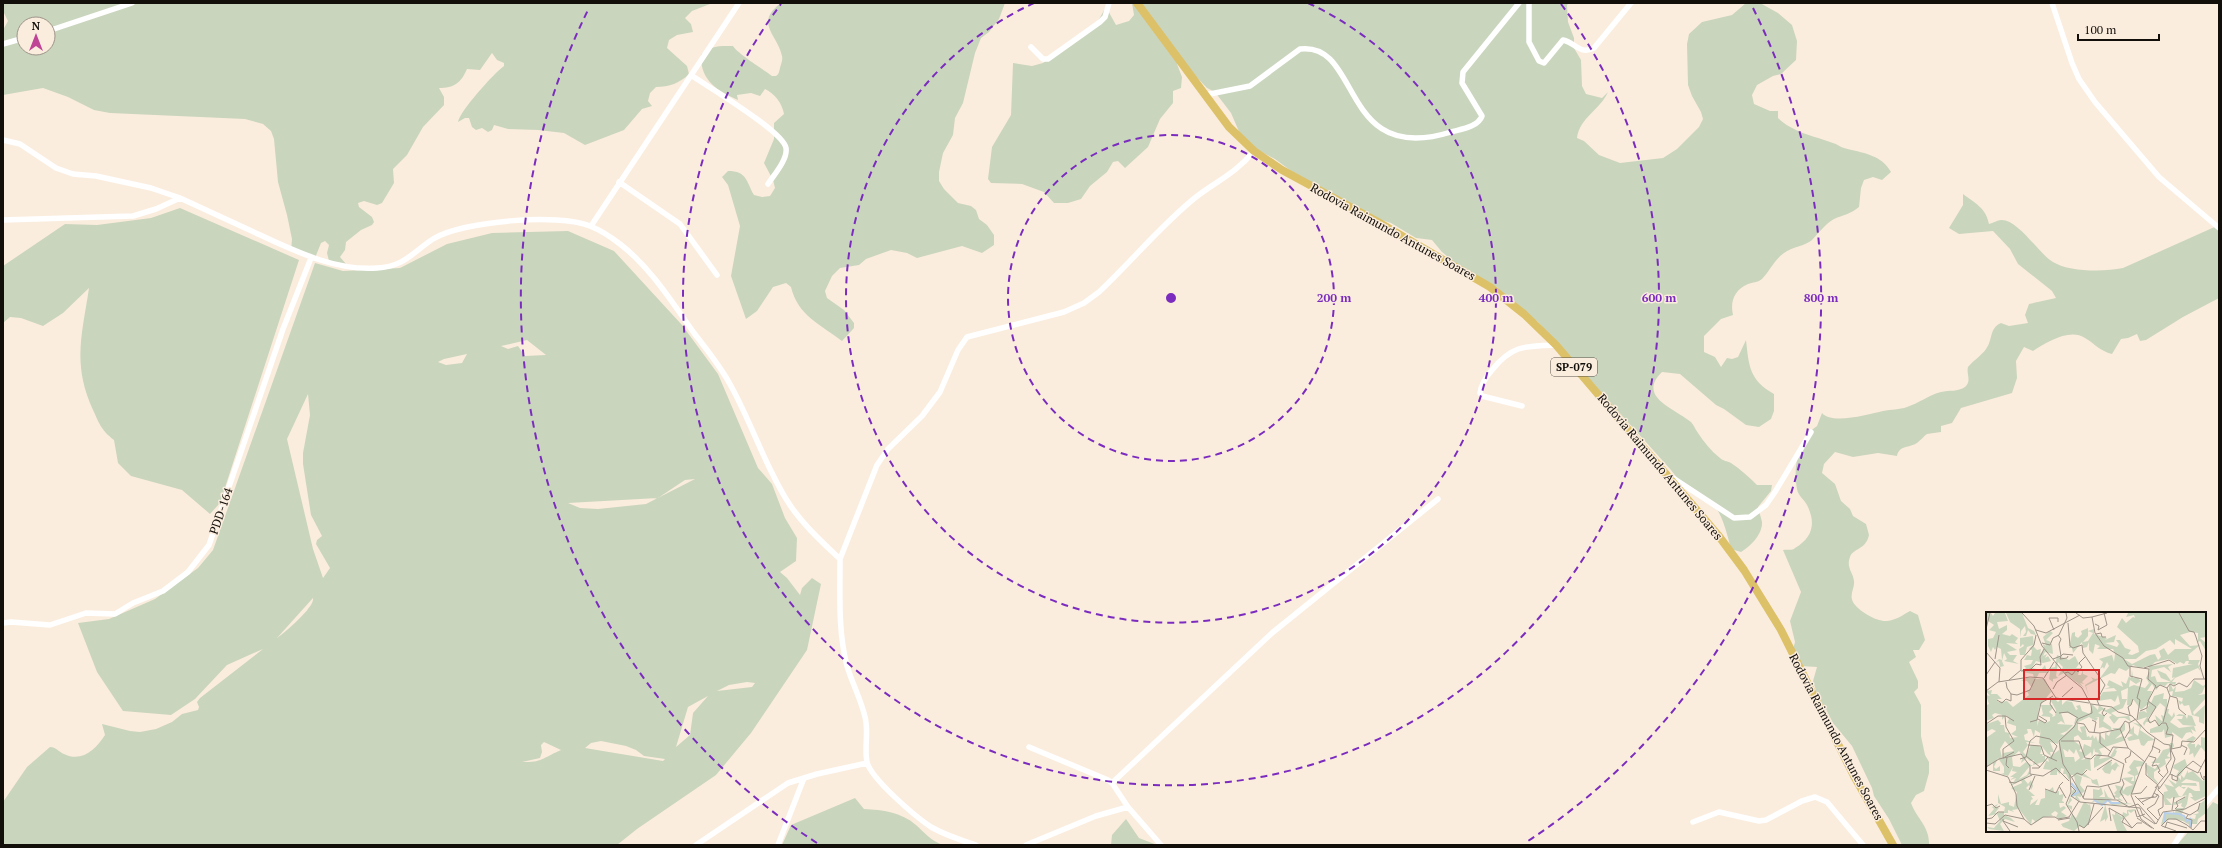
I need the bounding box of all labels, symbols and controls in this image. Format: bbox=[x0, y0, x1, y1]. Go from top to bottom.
north arrow bbox=[16, 16, 56, 56]
scale bar bbox=[2078, 16, 2159, 42]
text: N bbox=[32, 19, 41, 33]
text: 100 m bbox=[2084, 22, 2117, 37]
street label: Rodovia Raimundo Antunes Soares bbox=[1308, 180, 1478, 283]
text: 200 m bbox=[1317, 290, 1351, 305]
text: 400 m bbox=[1479, 290, 1513, 305]
text: 600 m bbox=[1642, 290, 1676, 305]
text: 800 m bbox=[1804, 290, 1838, 305]
centre of rings bbox=[1164, 291, 1178, 305]
road number: SP-079 bbox=[1551, 358, 1597, 376]
street label: Rodovia Raimundo Antunes Soares bbox=[1595, 390, 1726, 543]
street label: PDD-164 bbox=[206, 485, 236, 536]
inset map bbox=[1986, 612, 2206, 832]
street label: Rodovia Raimundo Antunes Soares bbox=[1786, 651, 1887, 823]

